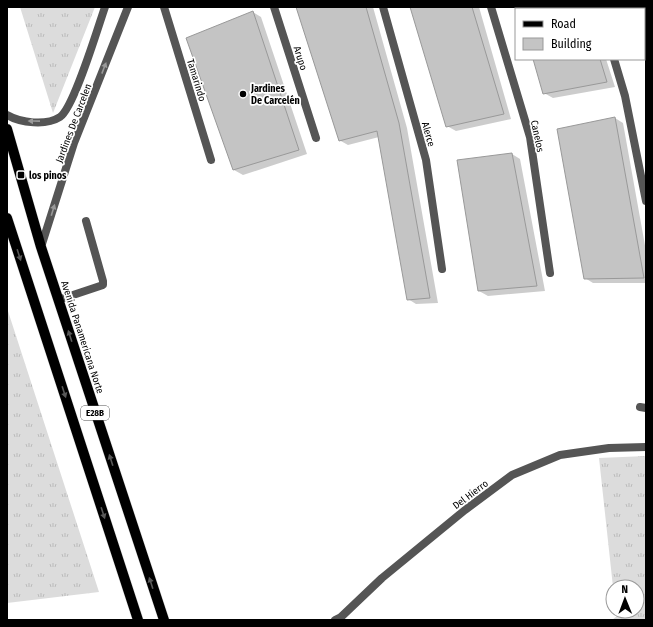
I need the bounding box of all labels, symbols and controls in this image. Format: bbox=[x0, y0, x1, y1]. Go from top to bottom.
legend bbox=[515, 8, 645, 60]
text: Road bbox=[551, 17, 576, 31]
text: Building bbox=[551, 37, 592, 51]
street label: Arupo bbox=[291, 45, 310, 72]
street label: Tamarindo bbox=[184, 58, 208, 103]
one-way arrow bbox=[102, 62, 108, 74]
street label: Jardines De Carcelen bbox=[53, 82, 95, 165]
place label: Jardines De Carcelén bbox=[250, 83, 300, 107]
marker: Jardines De Carcelén bbox=[238, 89, 248, 99]
one-way arrow bbox=[28, 118, 40, 125]
street label: Canelos bbox=[528, 119, 546, 153]
street label: Alerce bbox=[419, 121, 437, 148]
marker: los pinos bbox=[16, 170, 26, 180]
place label: los pinos bbox=[29, 170, 67, 182]
one-way arrow bbox=[50, 204, 56, 216]
one-way arrow bbox=[16, 249, 22, 261]
street label: Avenida Panamericana Norte bbox=[58, 279, 106, 395]
one-way arrow bbox=[67, 330, 73, 342]
one-way arrow bbox=[61, 386, 67, 398]
road number: E28B bbox=[81, 406, 109, 420]
one-way arrow bbox=[107, 453, 113, 465]
street label: Del Hierro bbox=[451, 478, 491, 512]
one-way arrow bbox=[101, 507, 107, 519]
one-way arrow bbox=[148, 577, 154, 589]
north arrow bbox=[605, 579, 645, 619]
text: N bbox=[621, 583, 628, 596]

